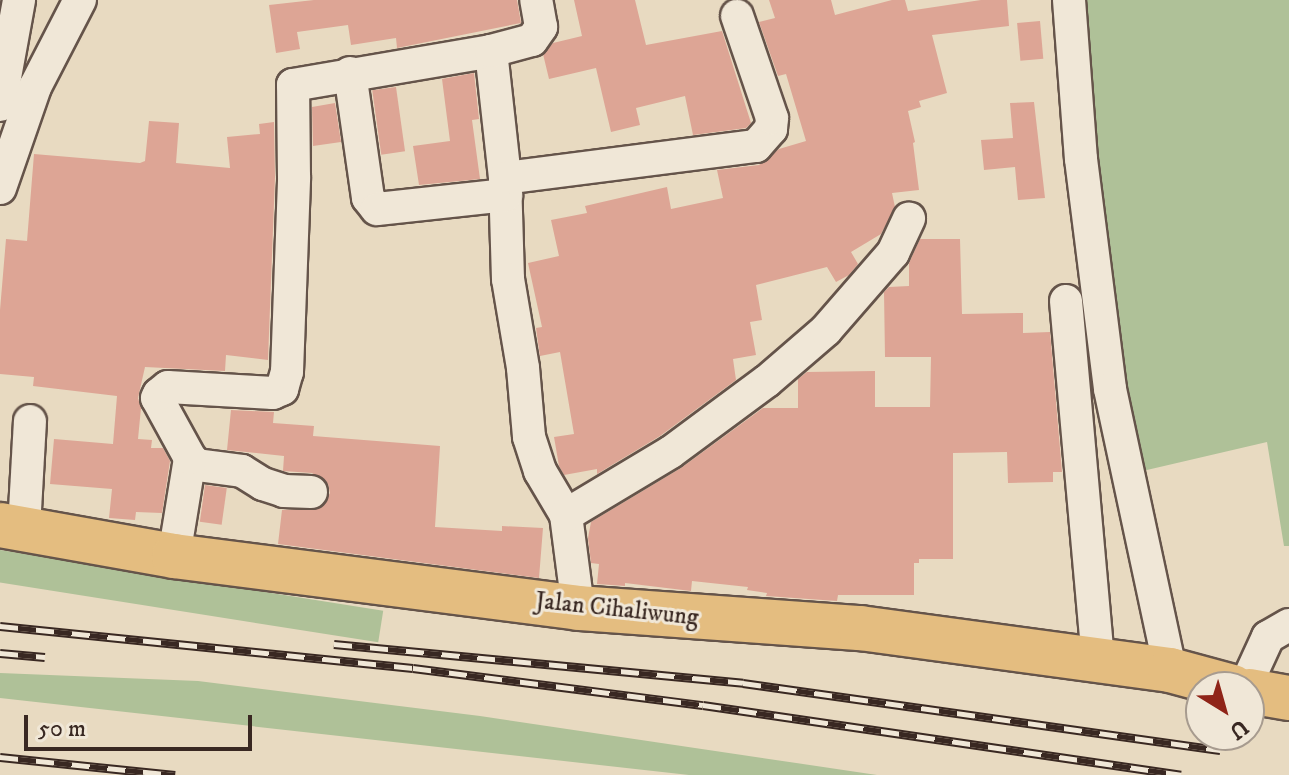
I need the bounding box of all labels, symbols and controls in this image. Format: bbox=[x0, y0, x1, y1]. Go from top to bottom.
street label: Jalan Cihaliwung bbox=[534, 587, 700, 633]
north arrow bbox=[1185, 671, 1265, 751]
scale bar bbox=[28, 699, 256, 749]
text: U bbox=[1224, 713, 1253, 745]
text: 50 m bbox=[38, 714, 86, 744]

